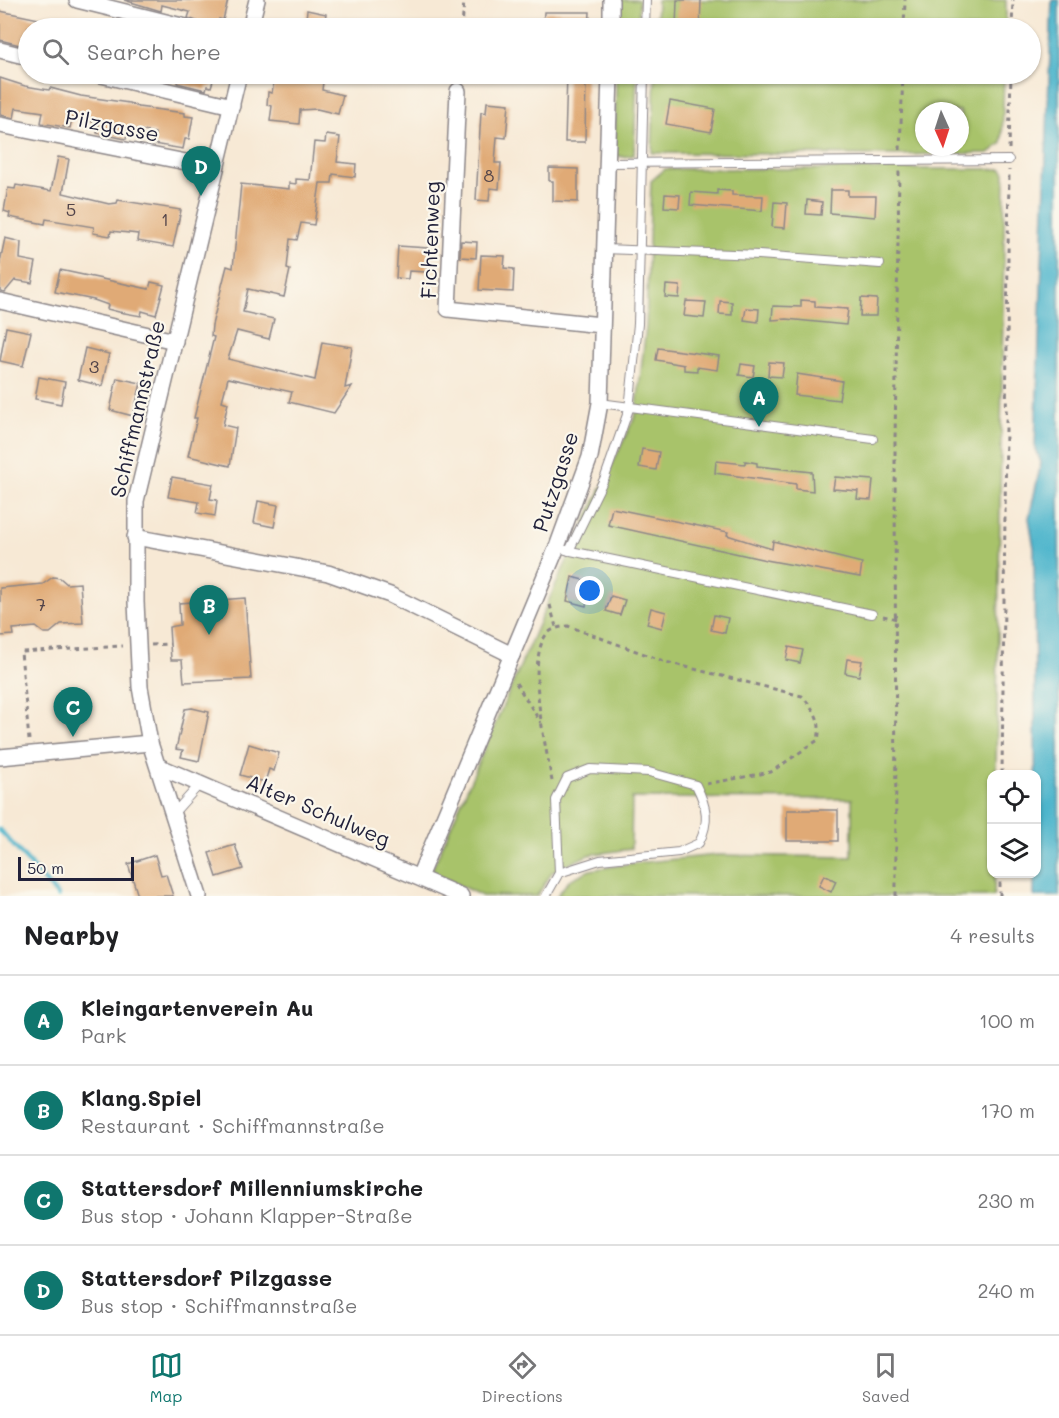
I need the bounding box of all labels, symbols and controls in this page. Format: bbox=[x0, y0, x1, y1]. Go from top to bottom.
search box bbox=[18, 18, 1041, 84]
icon: search bbox=[39, 35, 72, 68]
text: Search here bbox=[87, 37, 221, 66]
street label: Pilzgasse bbox=[63, 102, 161, 147]
north arrow bbox=[915, 102, 969, 156]
pin: D bbox=[182, 146, 220, 196]
house number: 8 bbox=[484, 163, 495, 187]
street label: Fichtenweg bbox=[414, 181, 445, 299]
house number: 5 bbox=[66, 197, 76, 221]
house number: 1 bbox=[161, 207, 169, 231]
street label: Schiffmannstraße bbox=[103, 317, 170, 500]
house number: 3 bbox=[89, 354, 99, 378]
pin: A bbox=[740, 378, 778, 427]
street label: Putzgasse bbox=[526, 428, 583, 535]
your location bbox=[575, 576, 604, 605]
pin: B bbox=[190, 586, 228, 635]
house number: 7 bbox=[36, 592, 46, 616]
pin: C bbox=[54, 688, 92, 737]
street label: Alter Schulweg bbox=[243, 767, 395, 852]
map controls bbox=[987, 770, 1041, 878]
button: locate bbox=[987, 770, 1041, 824]
button: layers bbox=[987, 824, 1041, 878]
scale bar bbox=[18, 854, 134, 882]
text: 50 m bbox=[27, 857, 64, 878]
text: Nearby bbox=[24, 918, 119, 952]
text: 4 results bbox=[950, 922, 1035, 948]
text: Kleingartenverein Au bbox=[81, 993, 314, 1022]
text: A bbox=[37, 1007, 50, 1033]
text: 100 m bbox=[979, 1007, 1035, 1033]
text: Park bbox=[81, 1022, 126, 1048]
text: Klang.Spiel bbox=[81, 1083, 202, 1112]
text: B bbox=[37, 1097, 50, 1123]
text: 170 m bbox=[980, 1097, 1035, 1123]
text: Restaurant · Schiffmannstraße bbox=[81, 1112, 385, 1138]
text: Stattersdorf Millenniumskirche bbox=[81, 1173, 423, 1202]
text: C bbox=[36, 1187, 51, 1213]
text: 230 m bbox=[977, 1187, 1035, 1213]
text: Bus stop · Johann Klapper-Straße bbox=[81, 1202, 413, 1228]
text: Stattersdorf Pilzgasse bbox=[81, 1263, 332, 1292]
text: D bbox=[36, 1277, 51, 1303]
text: 240 m bbox=[977, 1277, 1035, 1303]
text: Bus stop · Schiffmannstraße bbox=[81, 1292, 357, 1318]
tab: Map bbox=[150, 1349, 183, 1406]
tab: Directions bbox=[482, 1349, 563, 1406]
tab: Saved bbox=[862, 1349, 909, 1406]

